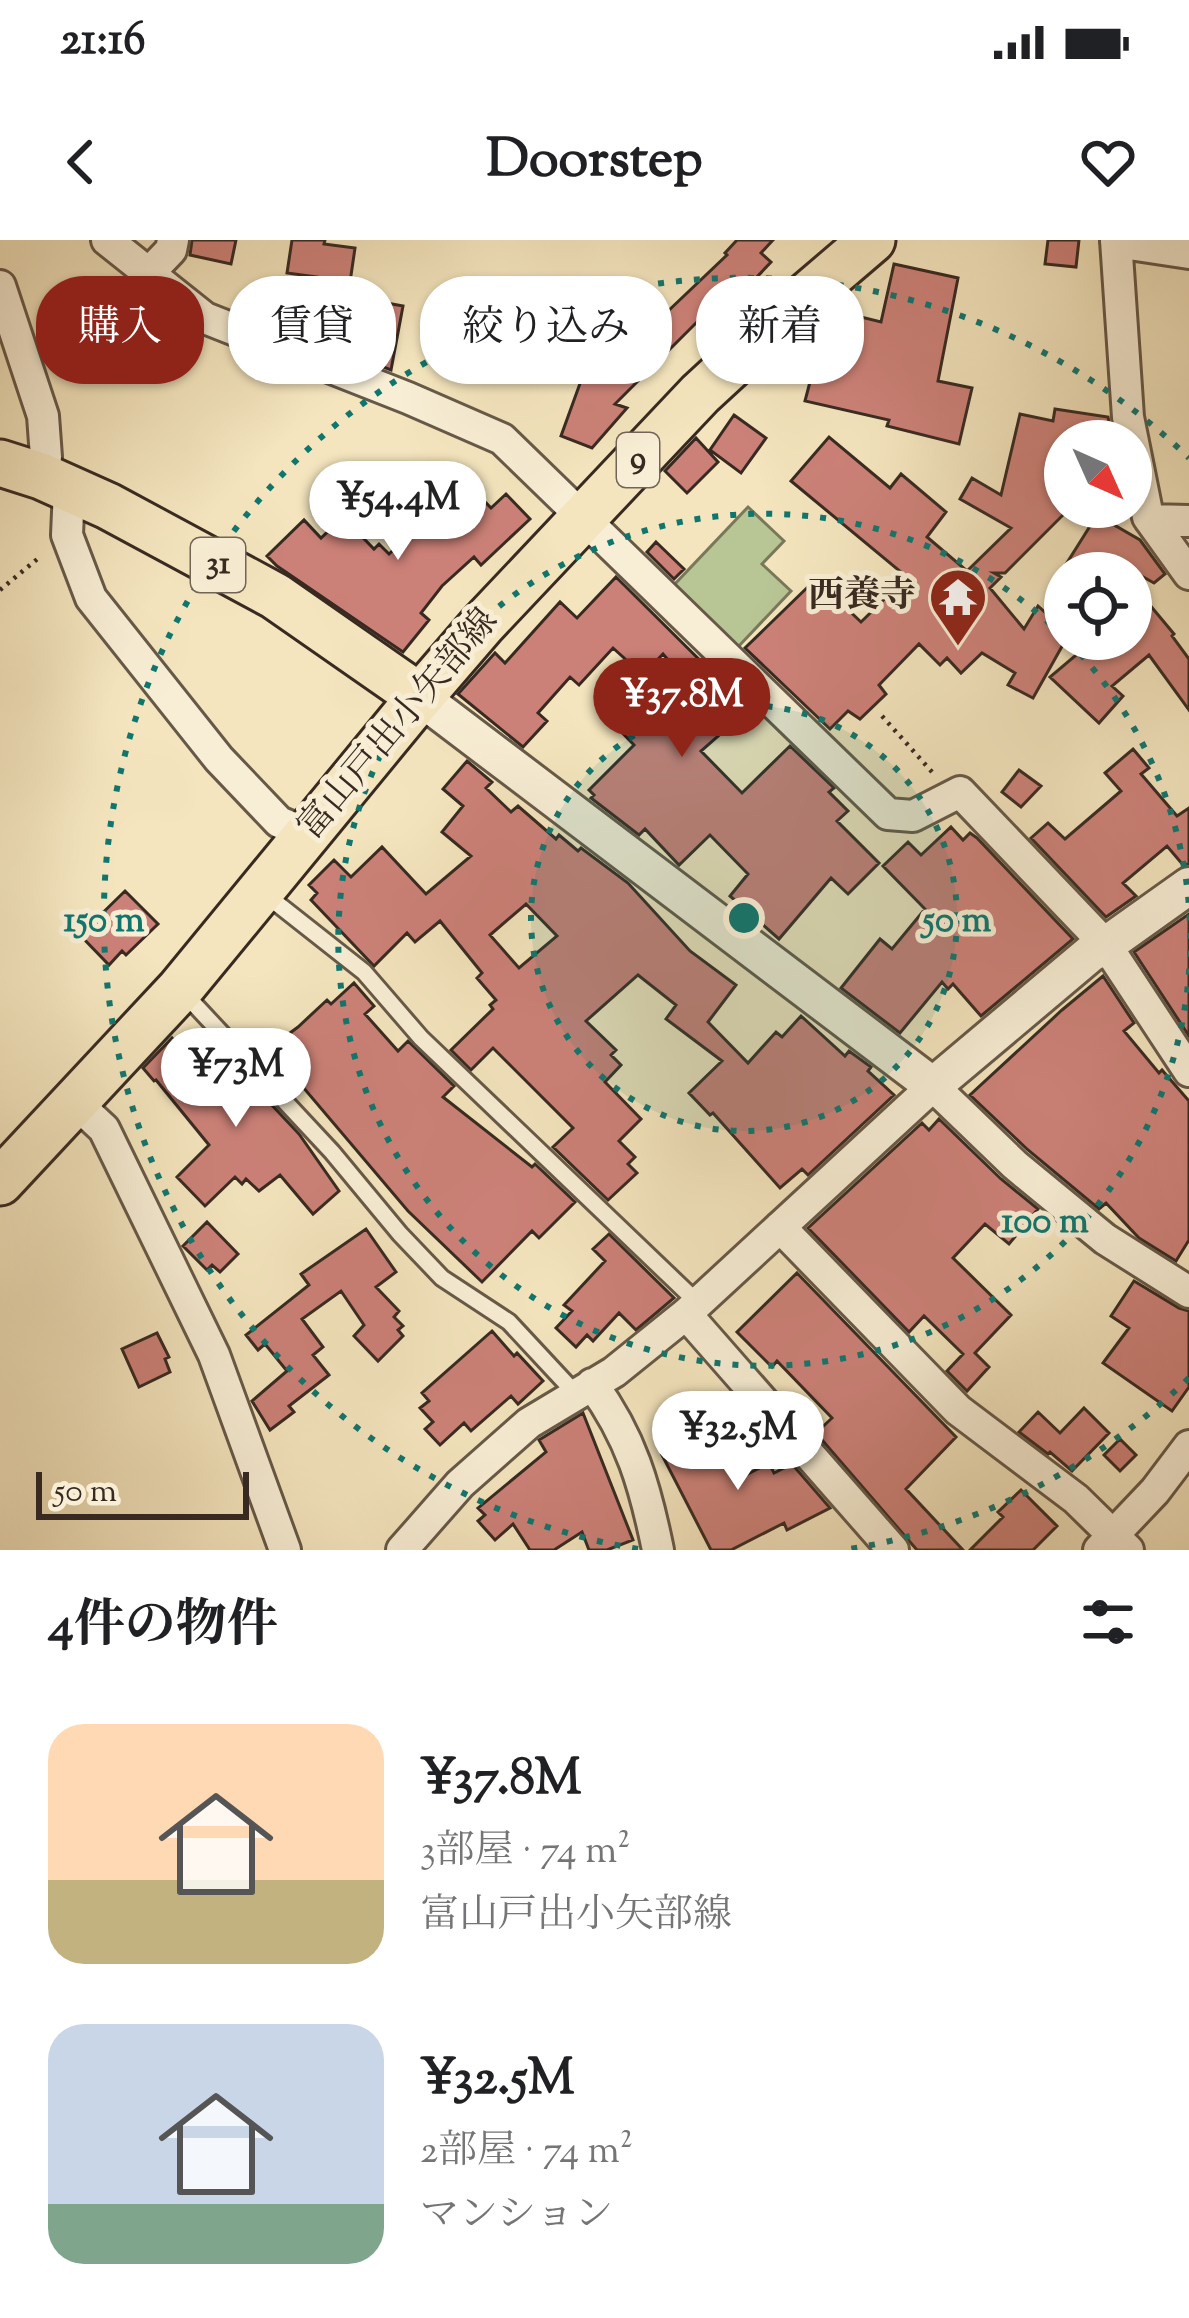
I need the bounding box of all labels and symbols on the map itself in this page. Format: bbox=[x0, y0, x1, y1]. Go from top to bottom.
north arrow bbox=[1044, 420, 1152, 528]
road number: 9 bbox=[617, 433, 659, 487]
pin: ¥54.4M bbox=[300, 461, 496, 563]
road number: 31 bbox=[191, 538, 245, 592]
temple icon: 西養寺 bbox=[927, 566, 989, 648]
place label: 西養寺 bbox=[808, 571, 916, 623]
street label: 富山戸出小矢部線 bbox=[287, 598, 511, 852]
pin: ¥37.8M bbox=[584, 658, 780, 760]
text: 150 m bbox=[63, 896, 145, 948]
text: 50 m bbox=[920, 896, 992, 948]
centre of rings bbox=[723, 897, 765, 939]
pin: ¥73M bbox=[165, 1028, 307, 1130]
text: 100 m bbox=[1001, 1197, 1089, 1249]
pin: ¥32.5M bbox=[640, 1391, 836, 1493]
scale bar bbox=[36, 1466, 249, 1519]

